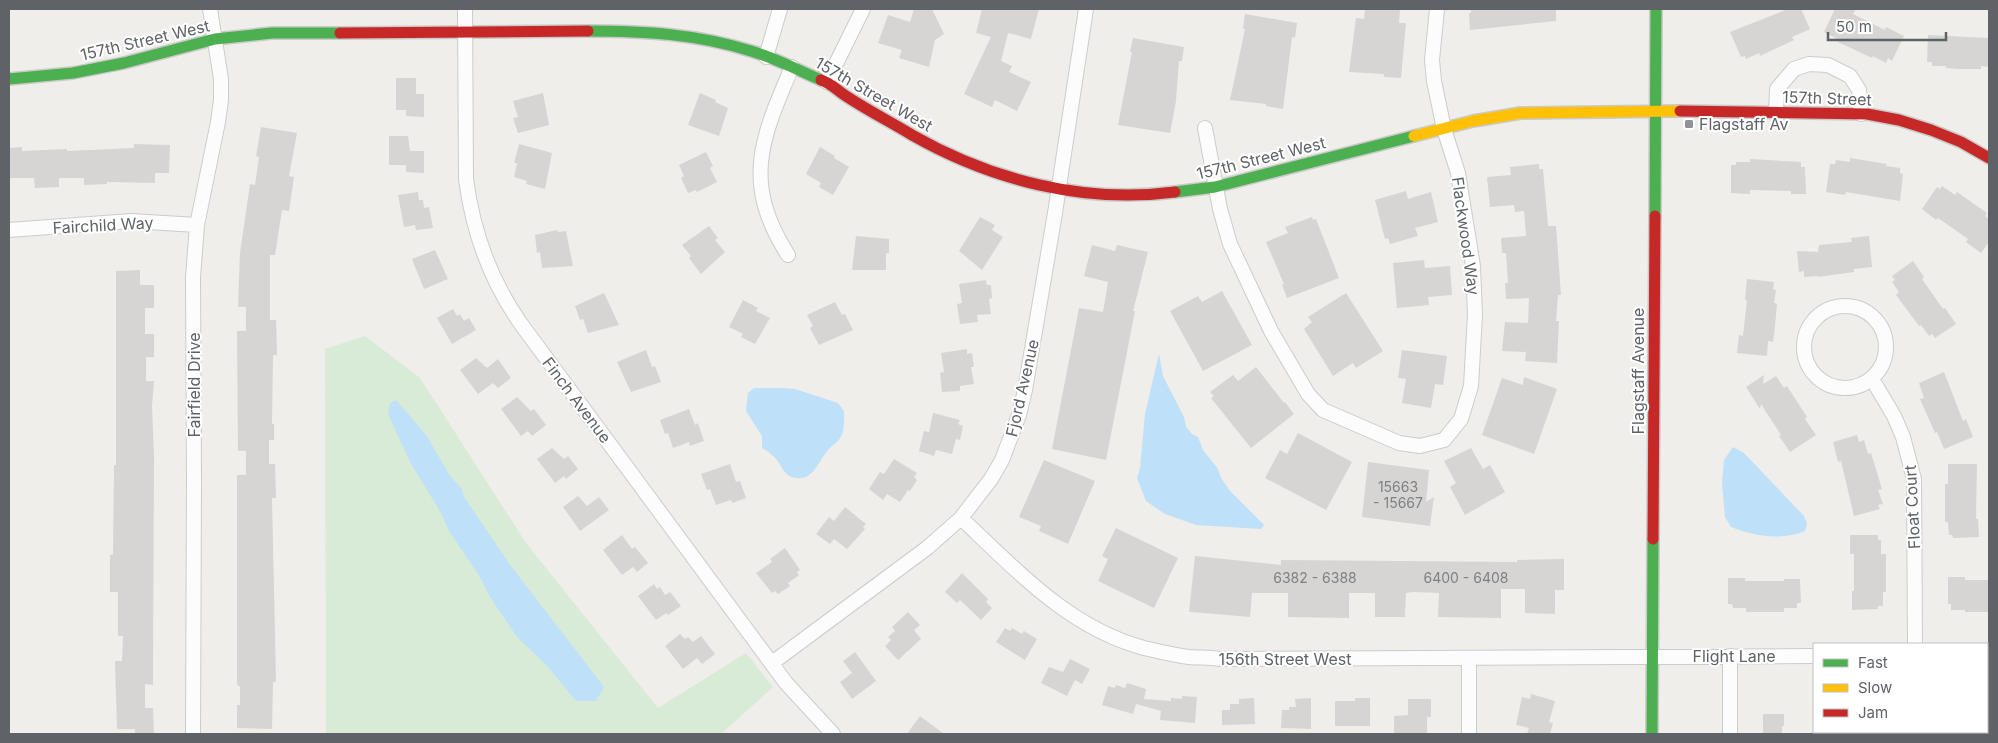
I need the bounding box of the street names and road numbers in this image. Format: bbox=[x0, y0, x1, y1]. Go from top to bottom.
street label: 157th Street West bbox=[78, 15, 212, 65]
street label: 157th Street West bbox=[812, 52, 936, 136]
street label: 157th Street bbox=[1782, 86, 1872, 110]
street label: 157th Street West bbox=[1194, 132, 1328, 184]
street label: Flackwood Way bbox=[1448, 176, 1484, 296]
street label: Fairchild Way bbox=[52, 212, 154, 238]
street label: Flagstaff Avenue bbox=[1628, 308, 1648, 434]
street label: Fairfield Drive bbox=[184, 332, 204, 438]
street label: Fjord Avenue bbox=[1001, 337, 1043, 439]
street label: Finch Avenue bbox=[538, 353, 616, 447]
street label: Float Court bbox=[1900, 465, 1924, 549]
street label: Flight Lane bbox=[1692, 646, 1776, 666]
street label: 156th Street West bbox=[1219, 649, 1351, 669]

